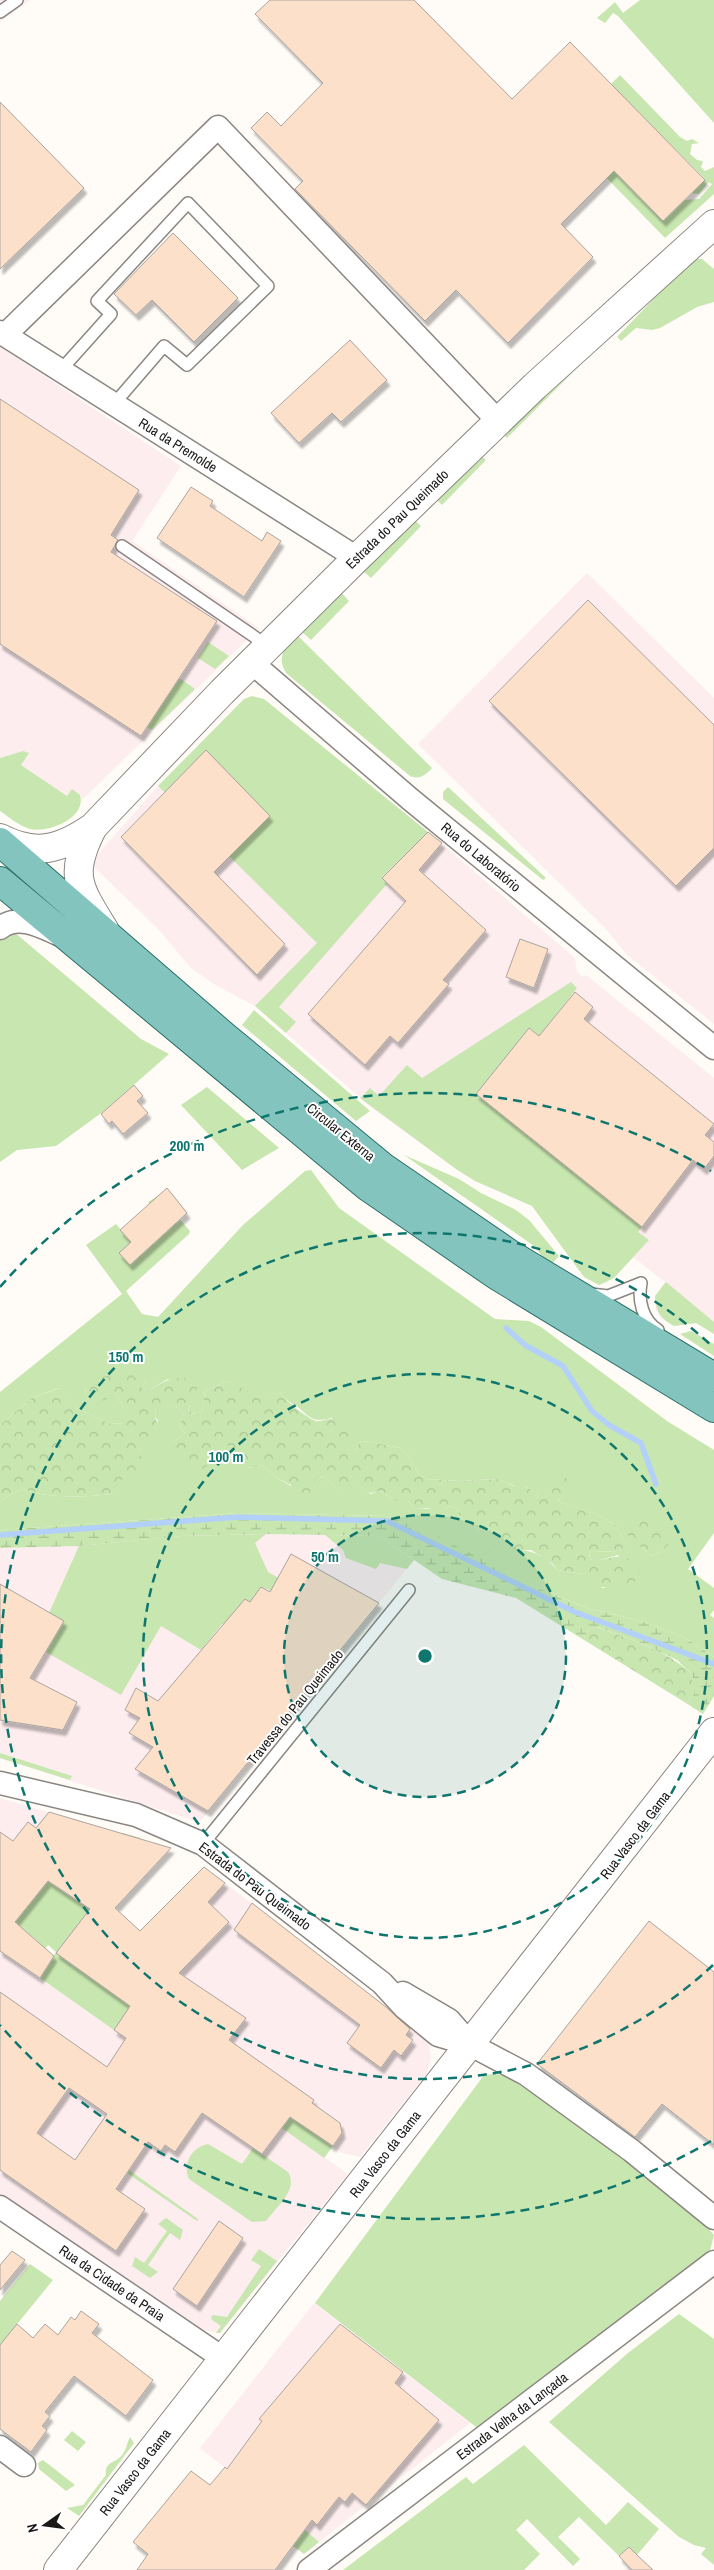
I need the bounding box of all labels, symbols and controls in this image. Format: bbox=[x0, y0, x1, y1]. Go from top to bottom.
street label: Rua da Premolde bbox=[135, 414, 221, 476]
street label: Estrada do Pau Queimado bbox=[342, 465, 452, 573]
street label: Rua do Laboratório bbox=[437, 818, 525, 896]
street label: Circular Externa bbox=[303, 1099, 379, 1165]
text: 200 m bbox=[170, 1135, 204, 1156]
text: 150 m bbox=[109, 1346, 143, 1367]
text: 100 m bbox=[209, 1446, 243, 1467]
text: 50 m bbox=[311, 1546, 339, 1567]
street label: Travessa do Pau Queimado bbox=[243, 1646, 347, 1768]
centre of rings bbox=[416, 1647, 434, 1665]
street label: Rua Vasco da Gama bbox=[596, 1787, 674, 1883]
street label: Estrada do Pau Queimado bbox=[195, 1838, 315, 1934]
street label: Rua Vasco da Gama bbox=[345, 2106, 425, 2201]
street label: Rua da Cidade da Praia bbox=[56, 2241, 169, 2325]
street label: Estrada Velha da Lançada bbox=[453, 2368, 572, 2464]
street label: Rua Vasco da Gama bbox=[95, 2424, 175, 2519]
north arrow bbox=[20, 2500, 70, 2550]
text: N bbox=[23, 2522, 42, 2534]

